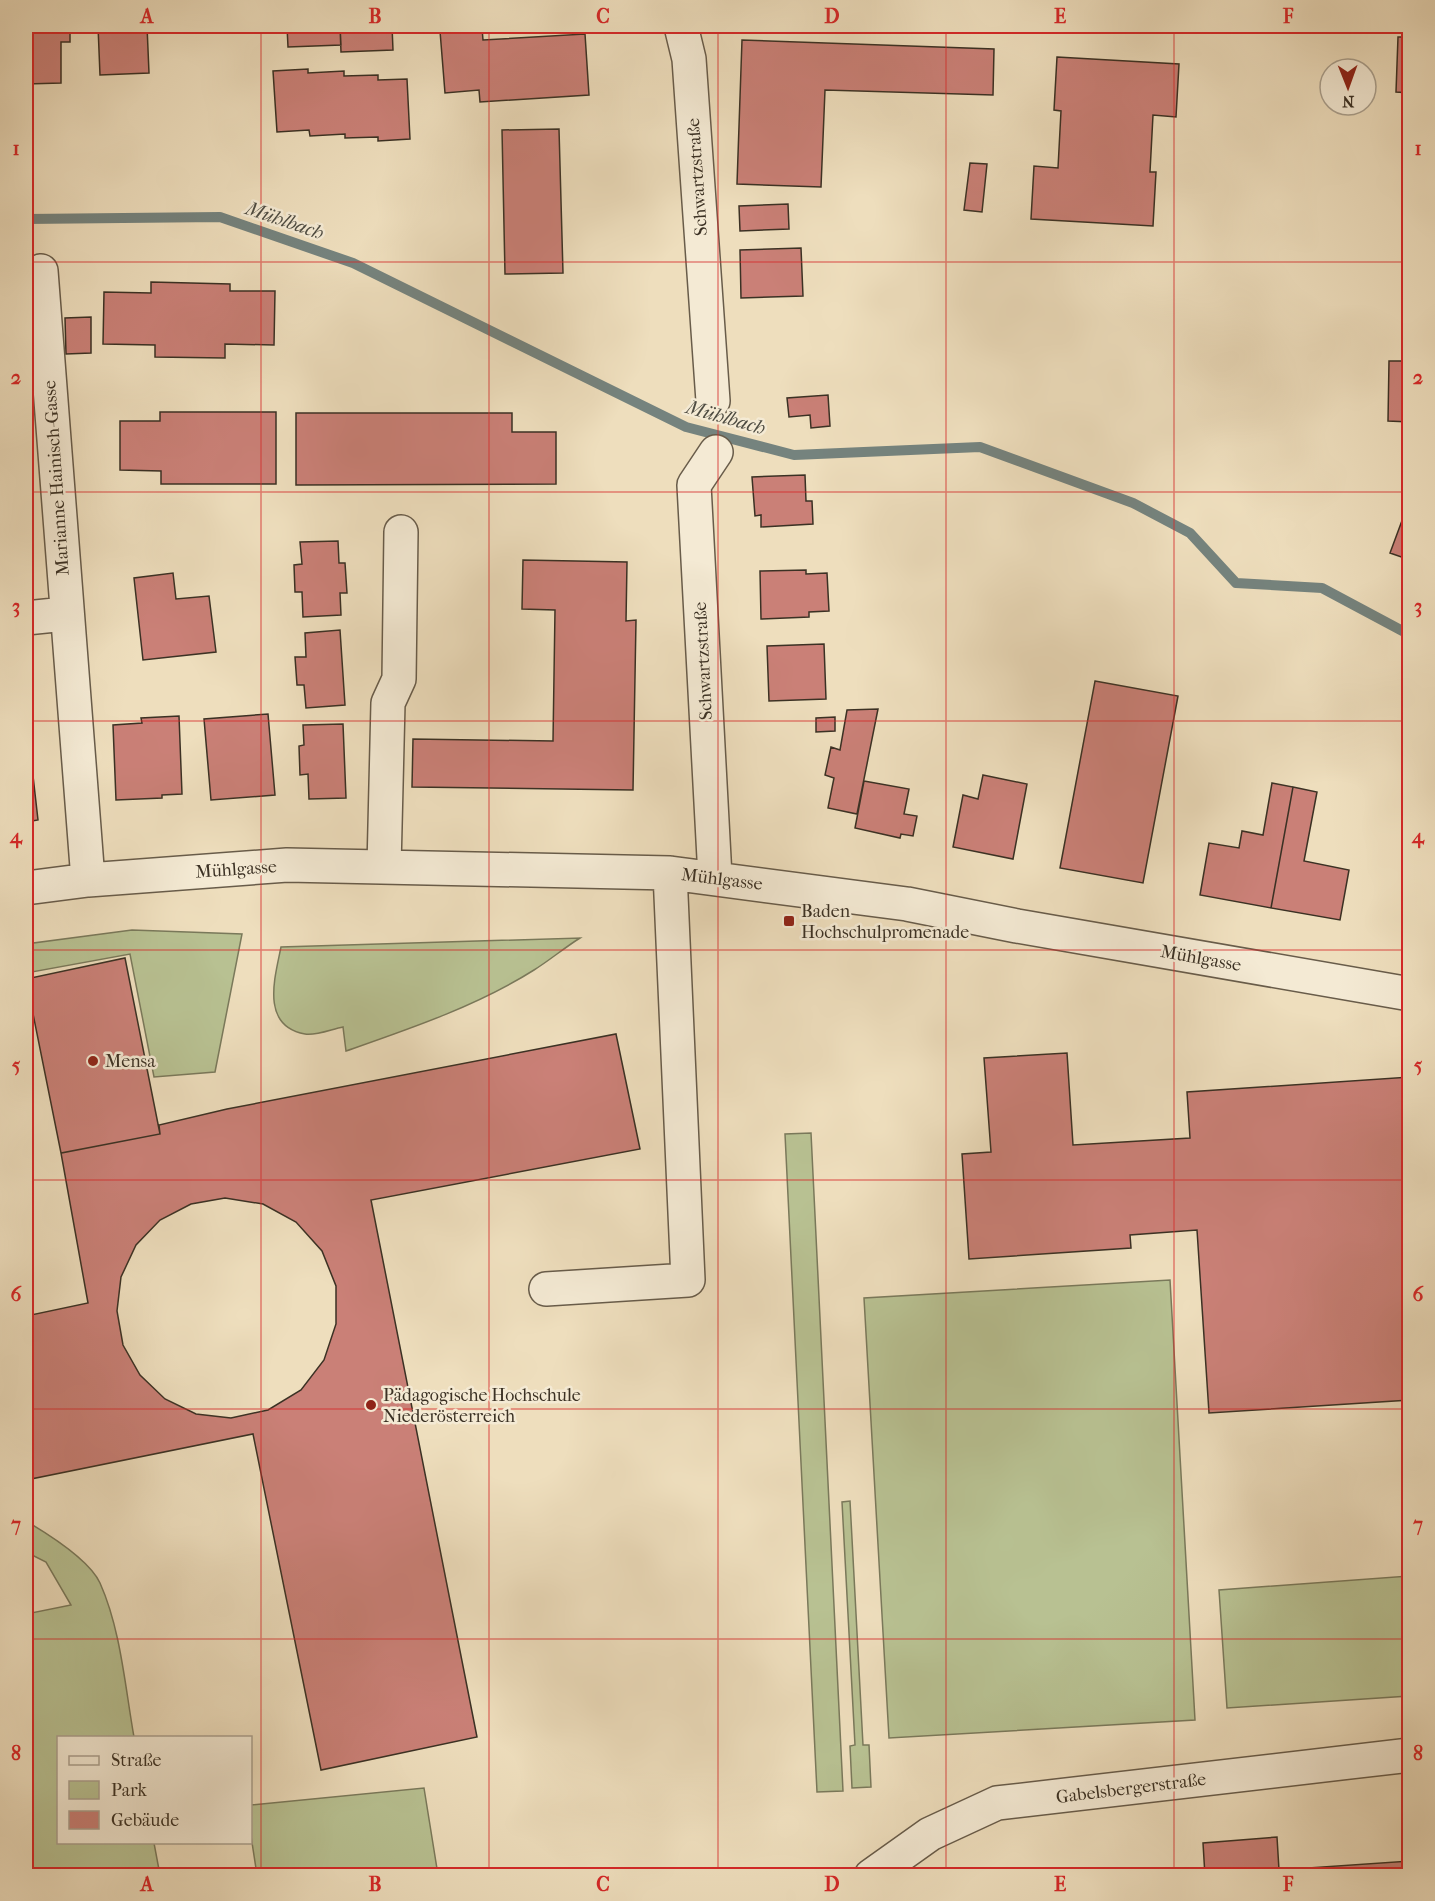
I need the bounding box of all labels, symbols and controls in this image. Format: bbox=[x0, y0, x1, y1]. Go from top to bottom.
text: A bbox=[139, 5, 155, 28]
text: B bbox=[368, 5, 382, 28]
text: C bbox=[596, 5, 610, 28]
text: D bbox=[824, 5, 840, 28]
text: E bbox=[1054, 5, 1066, 28]
text: F bbox=[1282, 5, 1294, 28]
north arrow bbox=[1318, 57, 1378, 117]
text: N bbox=[1341, 92, 1354, 111]
street label: Schwartzstraße bbox=[683, 117, 712, 237]
text: 1 bbox=[12, 137, 20, 160]
text: 1 bbox=[1414, 137, 1422, 160]
water label: Mühlbach bbox=[241, 196, 327, 245]
text: 2 bbox=[11, 366, 21, 389]
text: 2 bbox=[1413, 366, 1423, 389]
street label: Marianne Hainisch-Gasse bbox=[39, 379, 74, 576]
water label: Mühlbach bbox=[682, 395, 768, 440]
text: 3 bbox=[12, 595, 20, 618]
text: 3 bbox=[1414, 595, 1422, 618]
street label: Schwartzstraße bbox=[690, 601, 717, 721]
text: 4 bbox=[9, 825, 23, 849]
text: 4 bbox=[1411, 825, 1425, 849]
street label: Mühlgasse bbox=[195, 856, 278, 883]
street label: Mühlgasse bbox=[680, 864, 764, 895]
place label: Baden Hochschulpromenade bbox=[801, 901, 969, 943]
marker: Baden Hochschulpromenade bbox=[782, 914, 796, 928]
street label: Mühlgasse bbox=[1159, 941, 1243, 976]
place label: Mensa bbox=[105, 1051, 156, 1072]
text: 5 bbox=[12, 1054, 21, 1077]
marker: Mensa bbox=[86, 1054, 100, 1068]
text: 5 bbox=[1414, 1054, 1423, 1077]
text: 6 bbox=[11, 1283, 23, 1306]
text: 6 bbox=[1413, 1283, 1425, 1306]
place label: Pädagogische Hochschule Niederösterreich bbox=[383, 1385, 581, 1427]
marker: Pädagogische Hochschule Niederösterreich bbox=[364, 1398, 378, 1412]
text: 7 bbox=[10, 1513, 21, 1536]
text: 7 bbox=[1412, 1513, 1423, 1536]
legend bbox=[57, 1736, 252, 1844]
text: 8 bbox=[11, 1742, 21, 1765]
text: 8 bbox=[1413, 1742, 1423, 1765]
text: Straße bbox=[111, 1750, 162, 1771]
street label: Gabelsbergerstraße bbox=[1055, 1769, 1207, 1808]
text: Park bbox=[111, 1780, 148, 1801]
text: Gebäude bbox=[111, 1810, 179, 1831]
text: A bbox=[139, 1873, 155, 1896]
text: B bbox=[368, 1873, 382, 1896]
text: C bbox=[596, 1873, 610, 1896]
text: D bbox=[824, 1873, 840, 1896]
text: E bbox=[1054, 1873, 1066, 1896]
text: F bbox=[1282, 1873, 1294, 1896]

